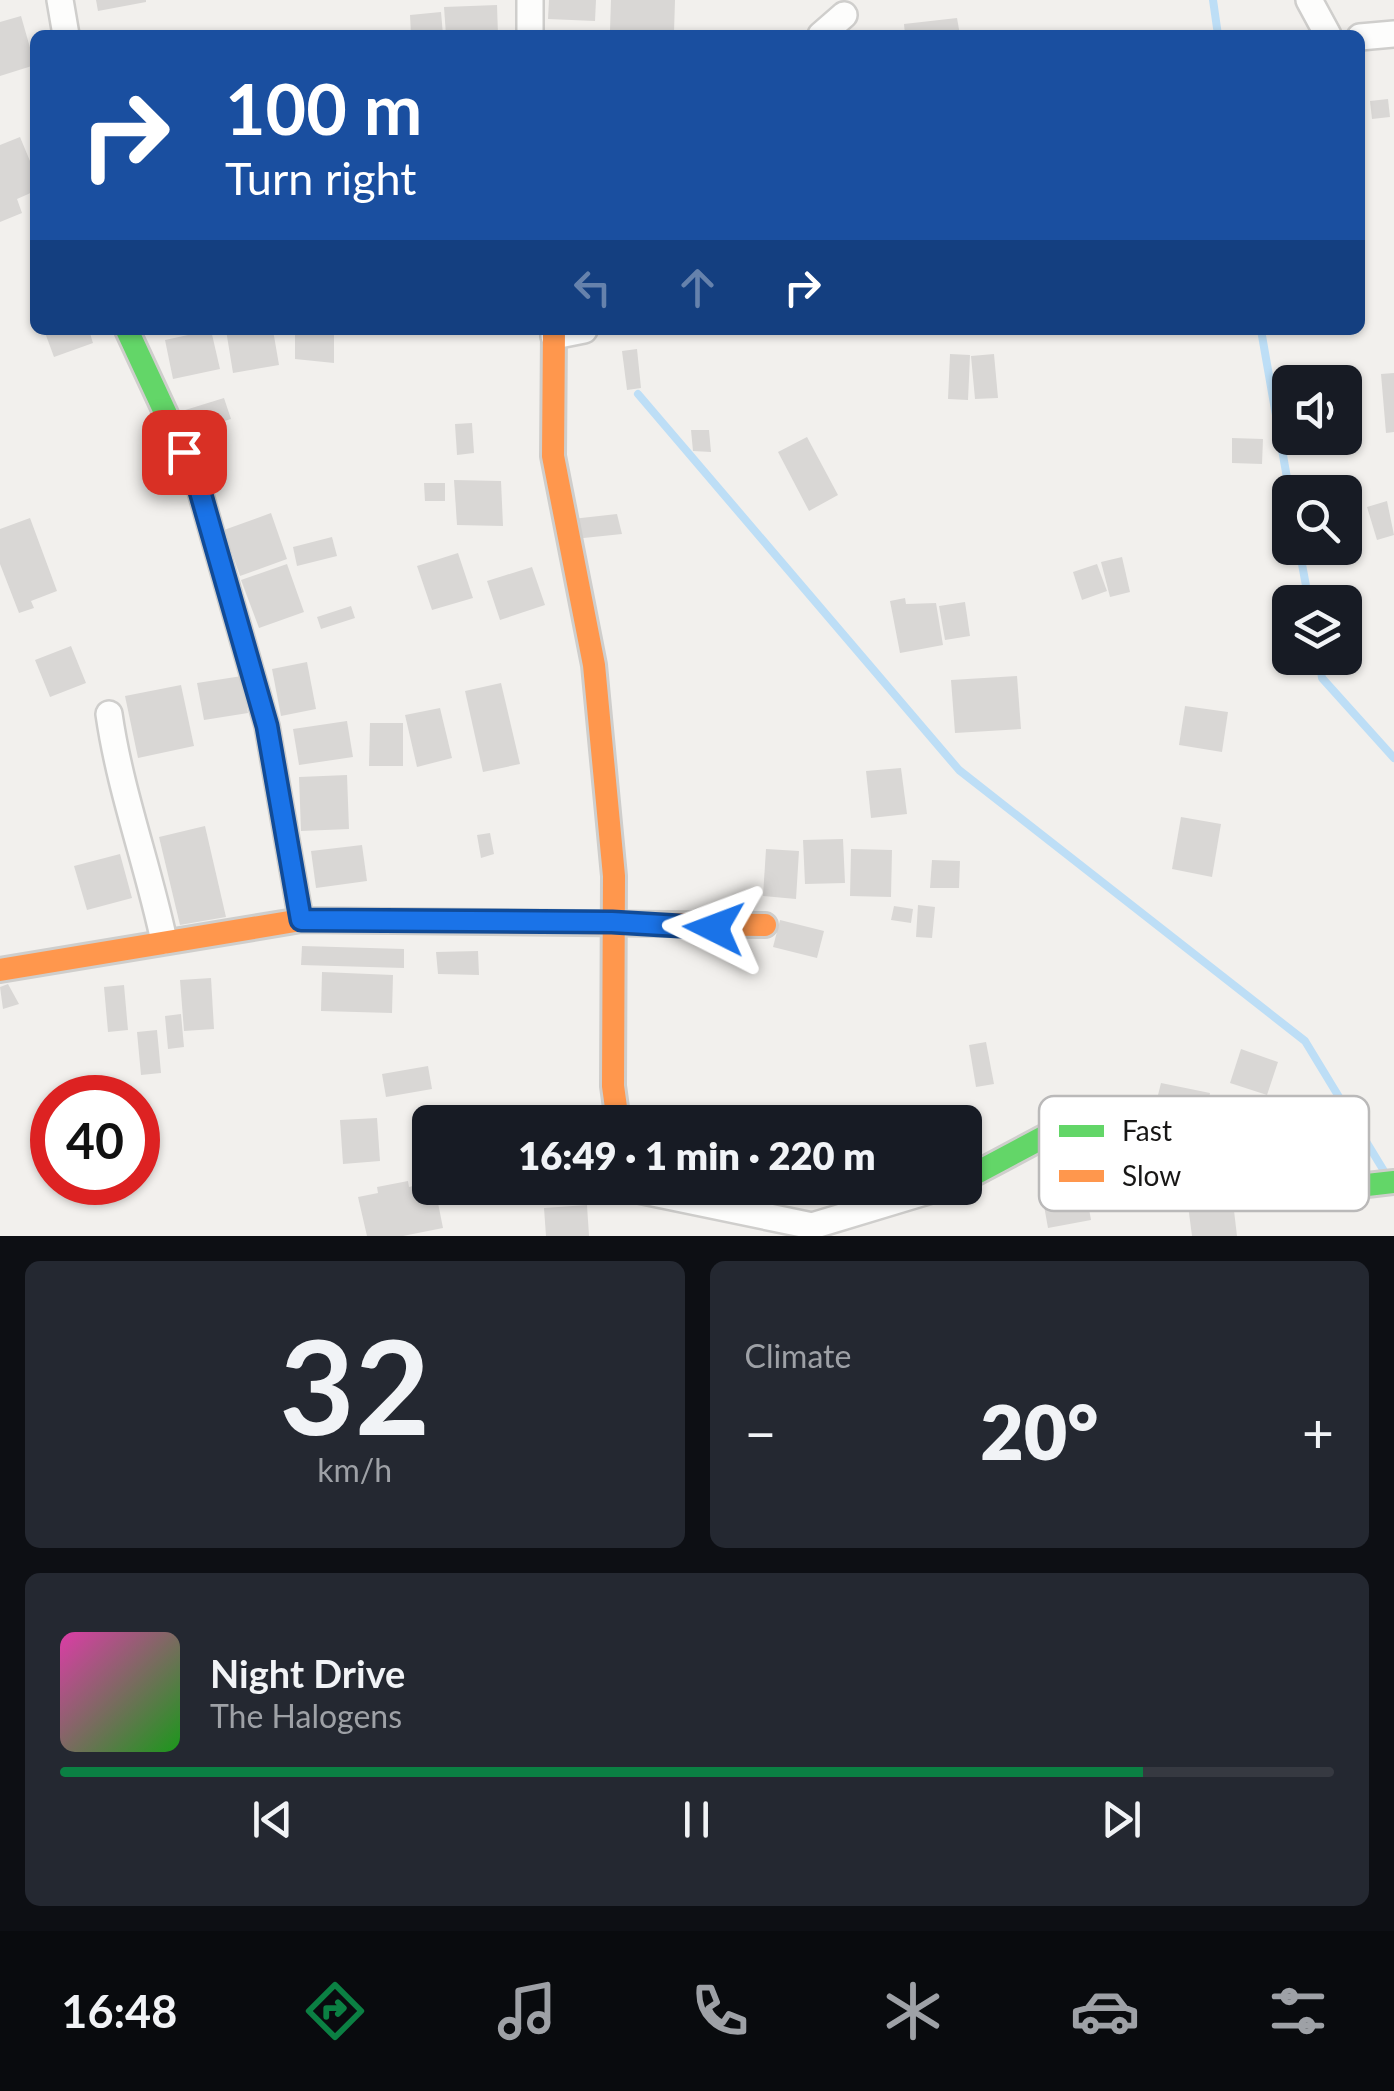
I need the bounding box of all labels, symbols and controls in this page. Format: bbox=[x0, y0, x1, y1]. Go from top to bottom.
text: 100 m bbox=[225, 66, 422, 150]
icon: right bbox=[60, 70, 190, 200]
text: Turn right bbox=[225, 151, 416, 205]
icon: left bbox=[565, 260, 620, 315]
icon: ahead bbox=[670, 260, 725, 315]
icon: right bbox=[775, 260, 830, 315]
map controls bbox=[1272, 365, 1362, 675]
button: sound bbox=[1272, 365, 1362, 455]
pin bbox=[142, 410, 227, 495]
icon: arrive bbox=[157, 425, 212, 480]
button: search bbox=[1272, 475, 1362, 565]
button: layers bbox=[1272, 585, 1362, 675]
position arrow bbox=[662, 876, 766, 980]
speed limit sign: 40 bbox=[30, 1075, 160, 1205]
legend bbox=[1039, 1096, 1369, 1211]
text: Fast bbox=[1122, 1113, 1172, 1147]
text: 16:49 · 1 min · 220 m bbox=[518, 1132, 876, 1178]
text: Slow bbox=[1122, 1158, 1181, 1192]
text: 32 bbox=[279, 1307, 430, 1463]
text: Climate bbox=[745, 1336, 851, 1375]
text: 20° bbox=[980, 1386, 1098, 1476]
text: − bbox=[745, 1399, 776, 1465]
text: + bbox=[1302, 1399, 1334, 1465]
text: km/h bbox=[317, 1450, 392, 1489]
text: Night Drive bbox=[210, 1650, 405, 1696]
text: The Halogens bbox=[210, 1696, 402, 1735]
icon: previous bbox=[245, 1792, 300, 1847]
icon: pause bbox=[669, 1792, 724, 1847]
icon: next bbox=[1094, 1792, 1149, 1847]
icon: directions bbox=[300, 1976, 370, 2046]
icon: music bbox=[492, 1976, 562, 2046]
icon: phone bbox=[685, 1976, 755, 2046]
icon: climate bbox=[878, 1976, 948, 2046]
icon: car bbox=[1070, 1976, 1140, 2046]
icon: filters bbox=[1263, 1976, 1333, 2046]
text: 16:48 bbox=[61, 1984, 177, 2038]

